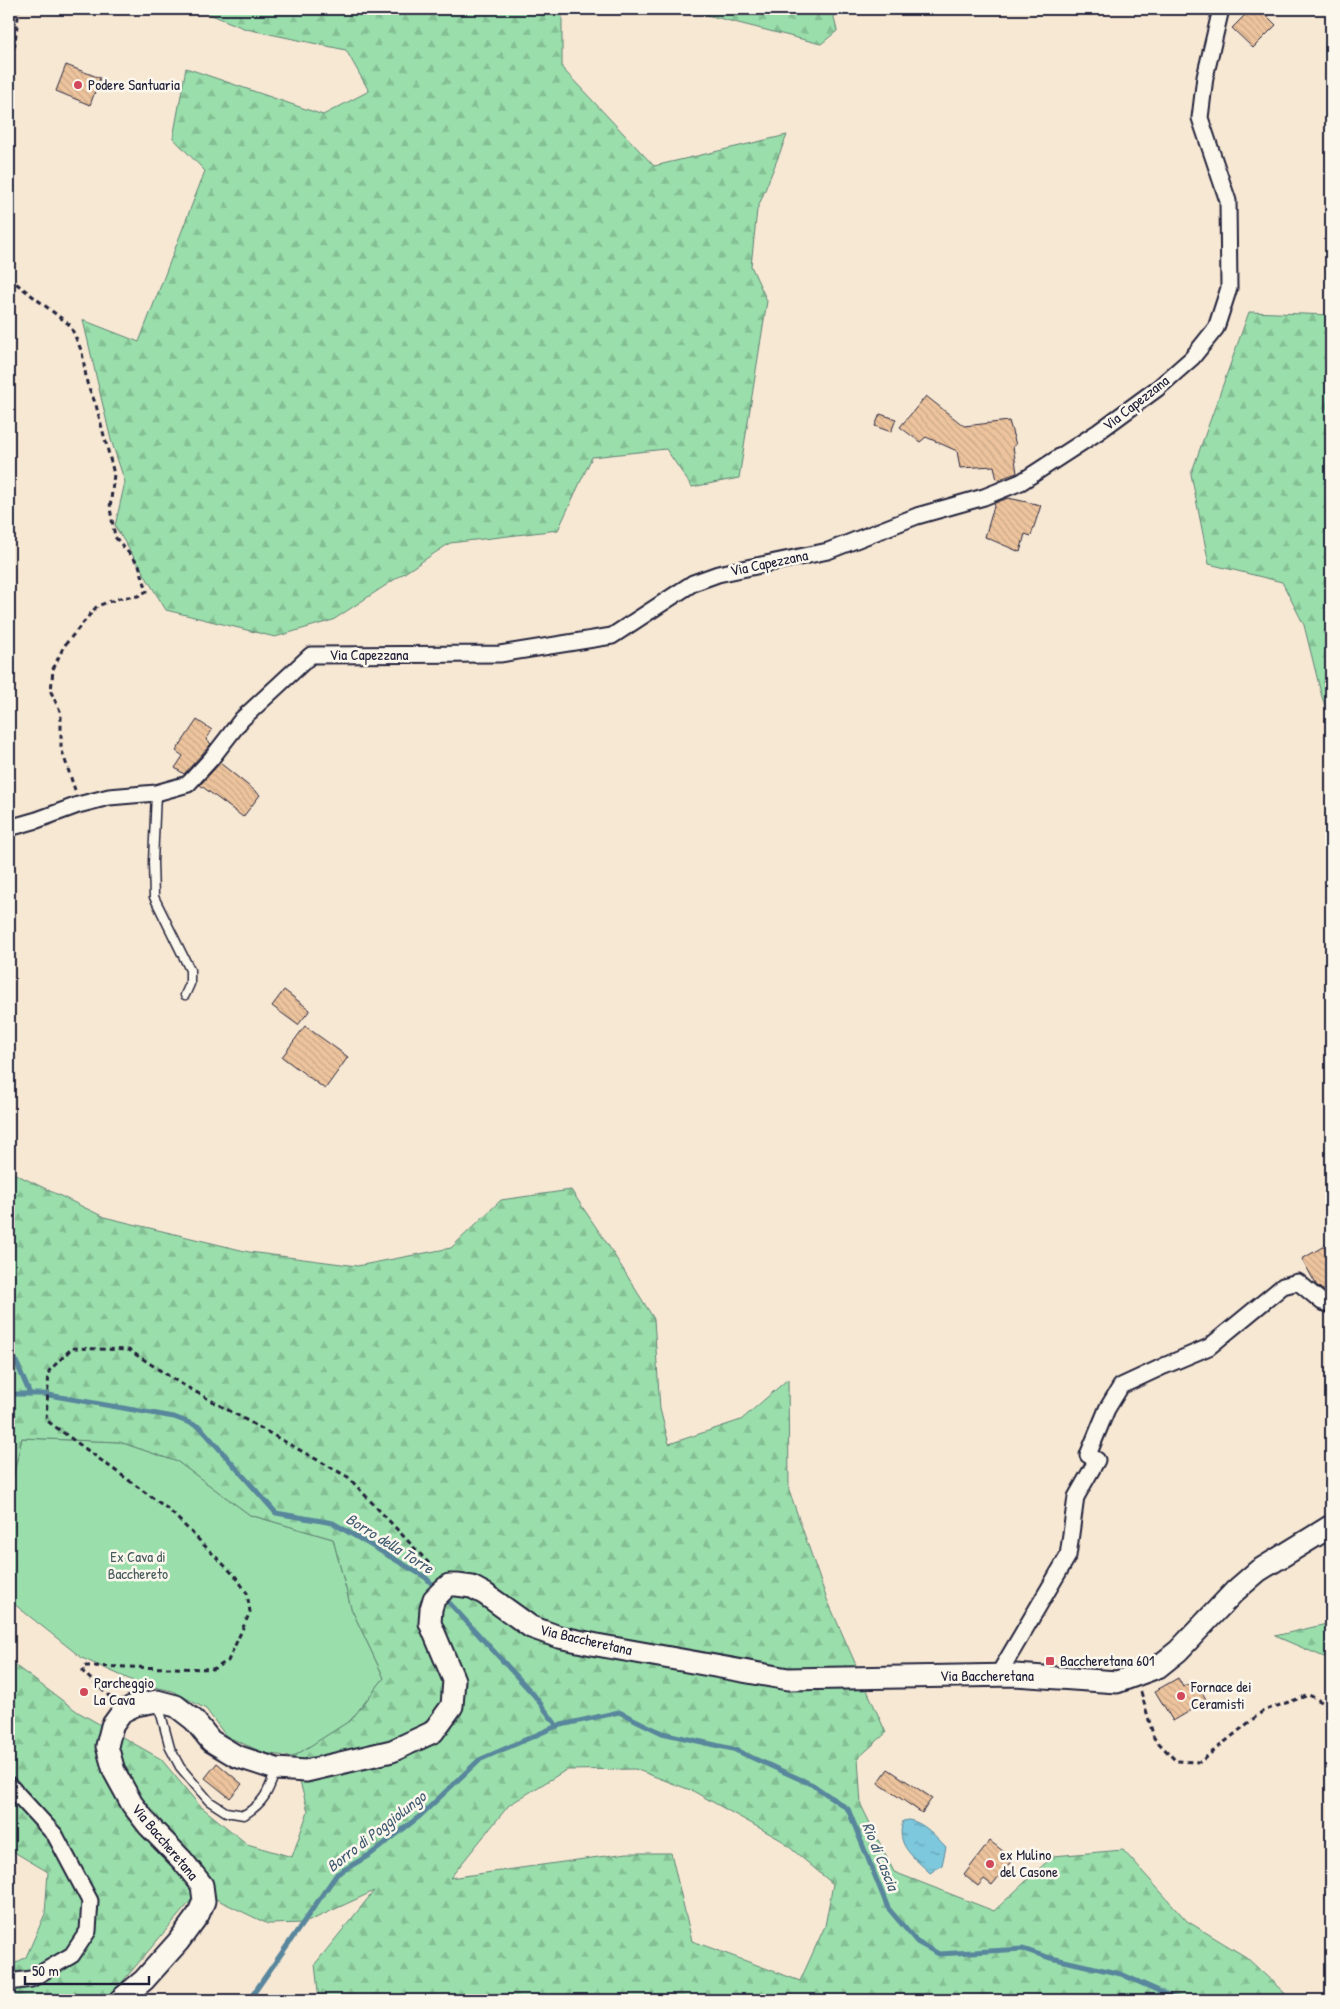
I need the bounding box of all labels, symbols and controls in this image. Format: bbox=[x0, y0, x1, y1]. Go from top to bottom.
place label: Podere Santuaria bbox=[88, 74, 180, 95]
marker: Podere Santuaria bbox=[72, 79, 84, 91]
street label: Via Capezzana bbox=[1098, 370, 1173, 435]
street label: Via Capezzana bbox=[728, 544, 810, 581]
street label: Via Capezzana bbox=[330, 644, 409, 665]
water label: Borro della Torre bbox=[342, 1507, 438, 1579]
park label: Ex Cava di Bacchereto bbox=[108, 1546, 168, 1584]
street label: Via Baccheretana bbox=[538, 1619, 634, 1660]
place label: Baccheretana 601 bbox=[1060, 1650, 1154, 1671]
marker: Baccheretana 601 bbox=[1044, 1655, 1056, 1667]
street label: Via Baccheretana bbox=[940, 1665, 1034, 1686]
place label: Parcheggio La Cava bbox=[94, 1672, 154, 1710]
place label: Fornace dei Ceramisti bbox=[1190, 1676, 1252, 1714]
marker: Parcheggio La Cava bbox=[78, 1686, 90, 1698]
marker: Fornace dei Ceramisti bbox=[1175, 1690, 1187, 1702]
water label: Borro di Poggiolungo bbox=[322, 1784, 431, 1877]
street label: Via Baccheretana bbox=[127, 1799, 204, 1885]
water label: Rio di Cascia bbox=[857, 1819, 905, 1895]
place label: ex Mulino del Casone bbox=[1000, 1844, 1058, 1882]
marker: ex Mulino del Casone bbox=[984, 1858, 996, 1870]
scale bar bbox=[25, 1954, 149, 1986]
text: 50 m bbox=[32, 1960, 59, 1981]

